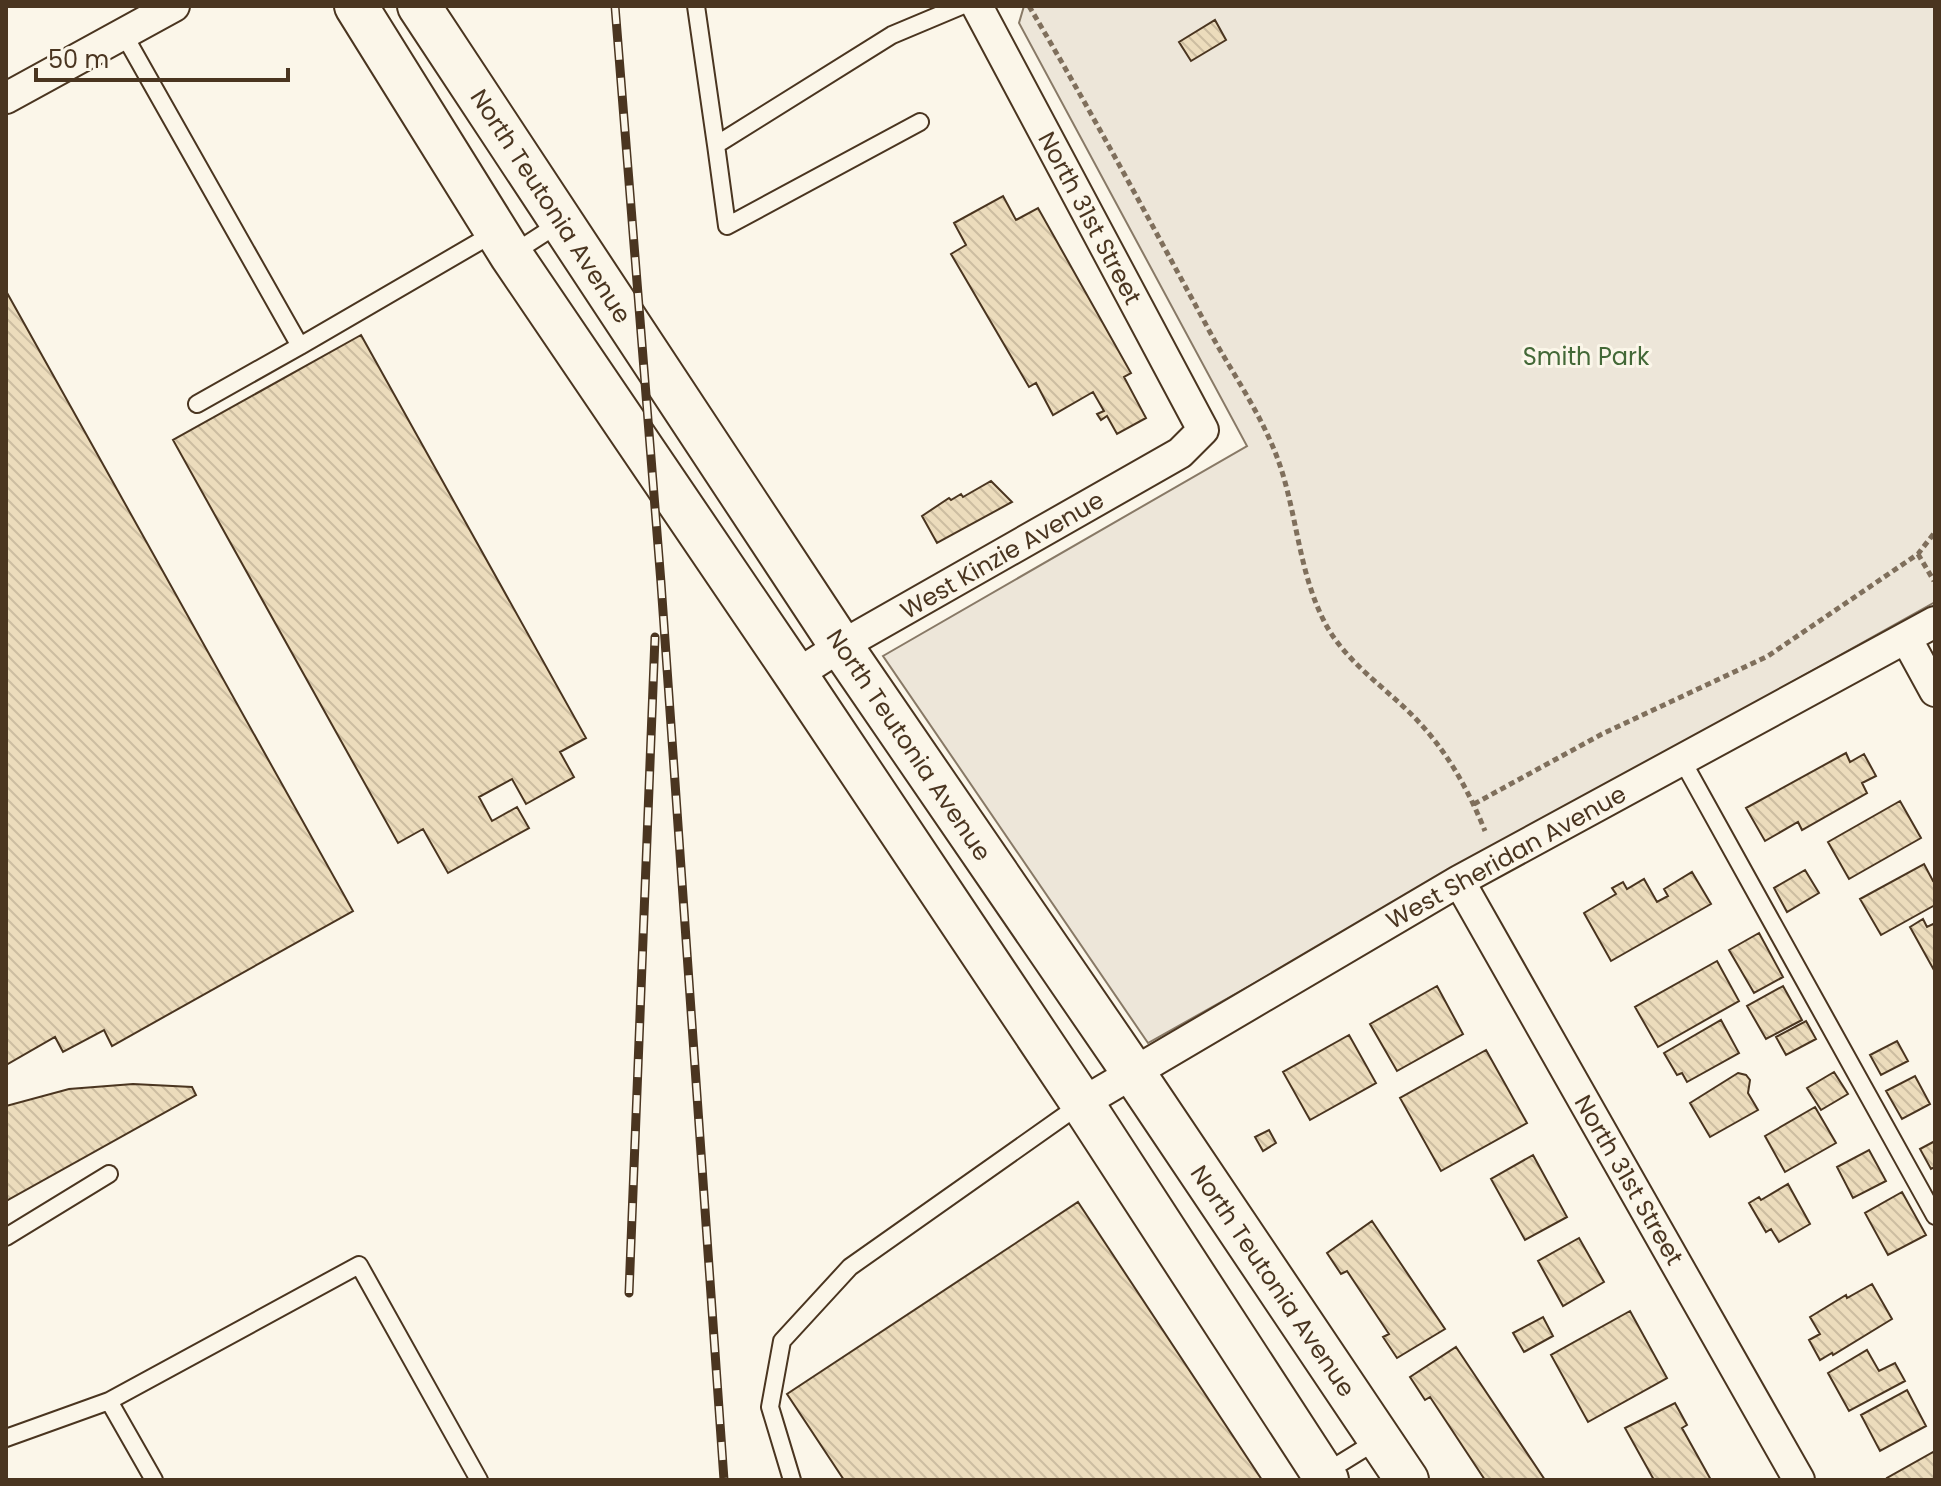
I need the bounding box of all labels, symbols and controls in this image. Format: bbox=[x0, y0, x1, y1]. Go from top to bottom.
scale bar bbox=[36, 32, 288, 82]
text: 50 m bbox=[48, 43, 109, 76]
street label: North Teutonia Avenue bbox=[463, 83, 639, 329]
street label: North 31st Street bbox=[1030, 126, 1150, 310]
park label: Smith Park bbox=[1523, 340, 1650, 373]
street label: West Kinzie Avenue bbox=[894, 483, 1110, 627]
street label: North Teutonia Avenue bbox=[819, 623, 999, 867]
street label: West Sheridan Avenue bbox=[1380, 777, 1632, 937]
street label: North 31st Street bbox=[1567, 1089, 1691, 1271]
street label: North Teutonia Avenue bbox=[1183, 1159, 1363, 1403]

